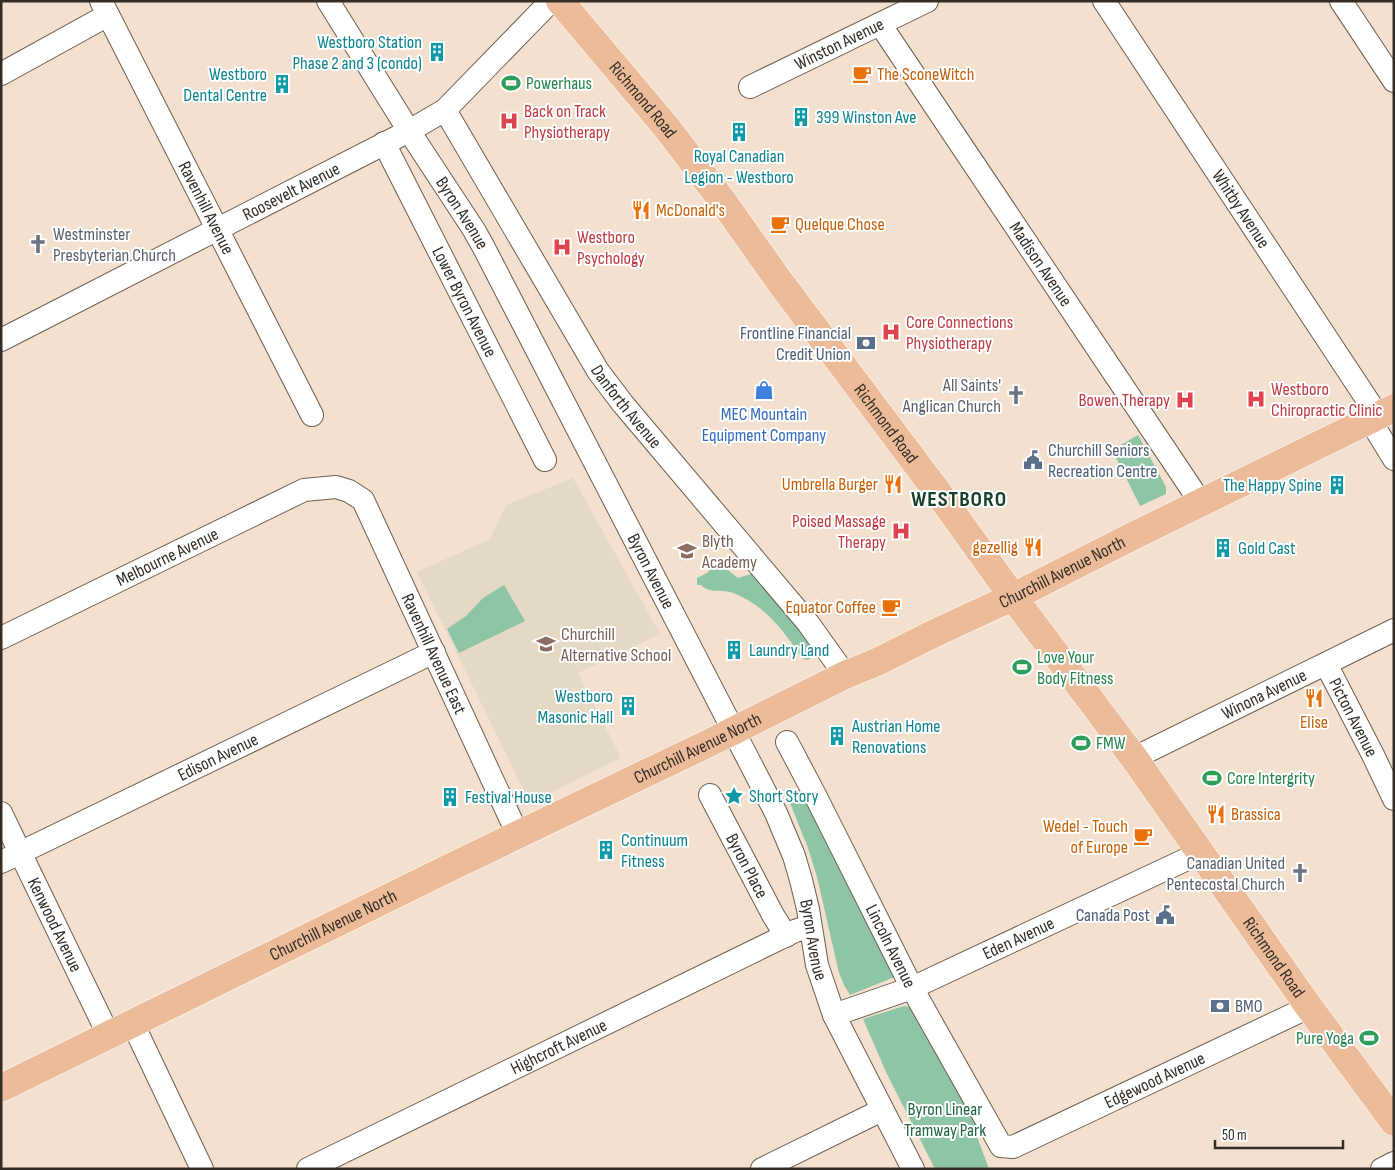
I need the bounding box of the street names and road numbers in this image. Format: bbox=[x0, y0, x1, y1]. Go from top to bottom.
street label: Winston Avenue bbox=[791, 14, 887, 75]
street label: Richmond Road bbox=[604, 57, 681, 142]
street label: Ravenhill Avenue bbox=[174, 158, 238, 258]
street label: Roosevelt Avenue bbox=[239, 158, 344, 225]
street label: Whitby Avenue bbox=[1207, 166, 1274, 252]
street label: Byron Avenue bbox=[431, 173, 493, 253]
street label: Madison Avenue bbox=[1005, 218, 1076, 311]
street label: Lower Byron Avenue bbox=[427, 243, 501, 361]
street label: Danforth Avenue bbox=[586, 361, 666, 453]
street label: Richmond Road bbox=[849, 380, 922, 468]
street label: Melbourne Avenue bbox=[113, 523, 222, 591]
street label: Byron Avenue bbox=[622, 530, 679, 613]
street label: Churchill Avenue North bbox=[996, 532, 1129, 613]
street label: Ravenhill Avenue East bbox=[397, 590, 471, 718]
street label: Winona Avenue bbox=[1218, 665, 1310, 724]
street label: Picton Avenue bbox=[1324, 675, 1382, 760]
street label: Churchill Avenue North bbox=[631, 709, 765, 788]
street label: Edison Avenue bbox=[174, 729, 262, 786]
street label: Byron Place bbox=[721, 830, 772, 902]
street label: Kenwood Avenue bbox=[23, 874, 86, 975]
street label: Churchill Avenue North bbox=[266, 885, 400, 965]
street label: Byron Avenue bbox=[795, 897, 831, 983]
street label: Lincoln Avenue bbox=[861, 901, 920, 991]
street label: Eden Avenue bbox=[979, 913, 1058, 964]
street label: Richmond Road bbox=[1238, 913, 1309, 1002]
street label: Highcroft Avenue bbox=[507, 1015, 610, 1079]
street label: Edgewood Avenue bbox=[1101, 1048, 1208, 1113]

